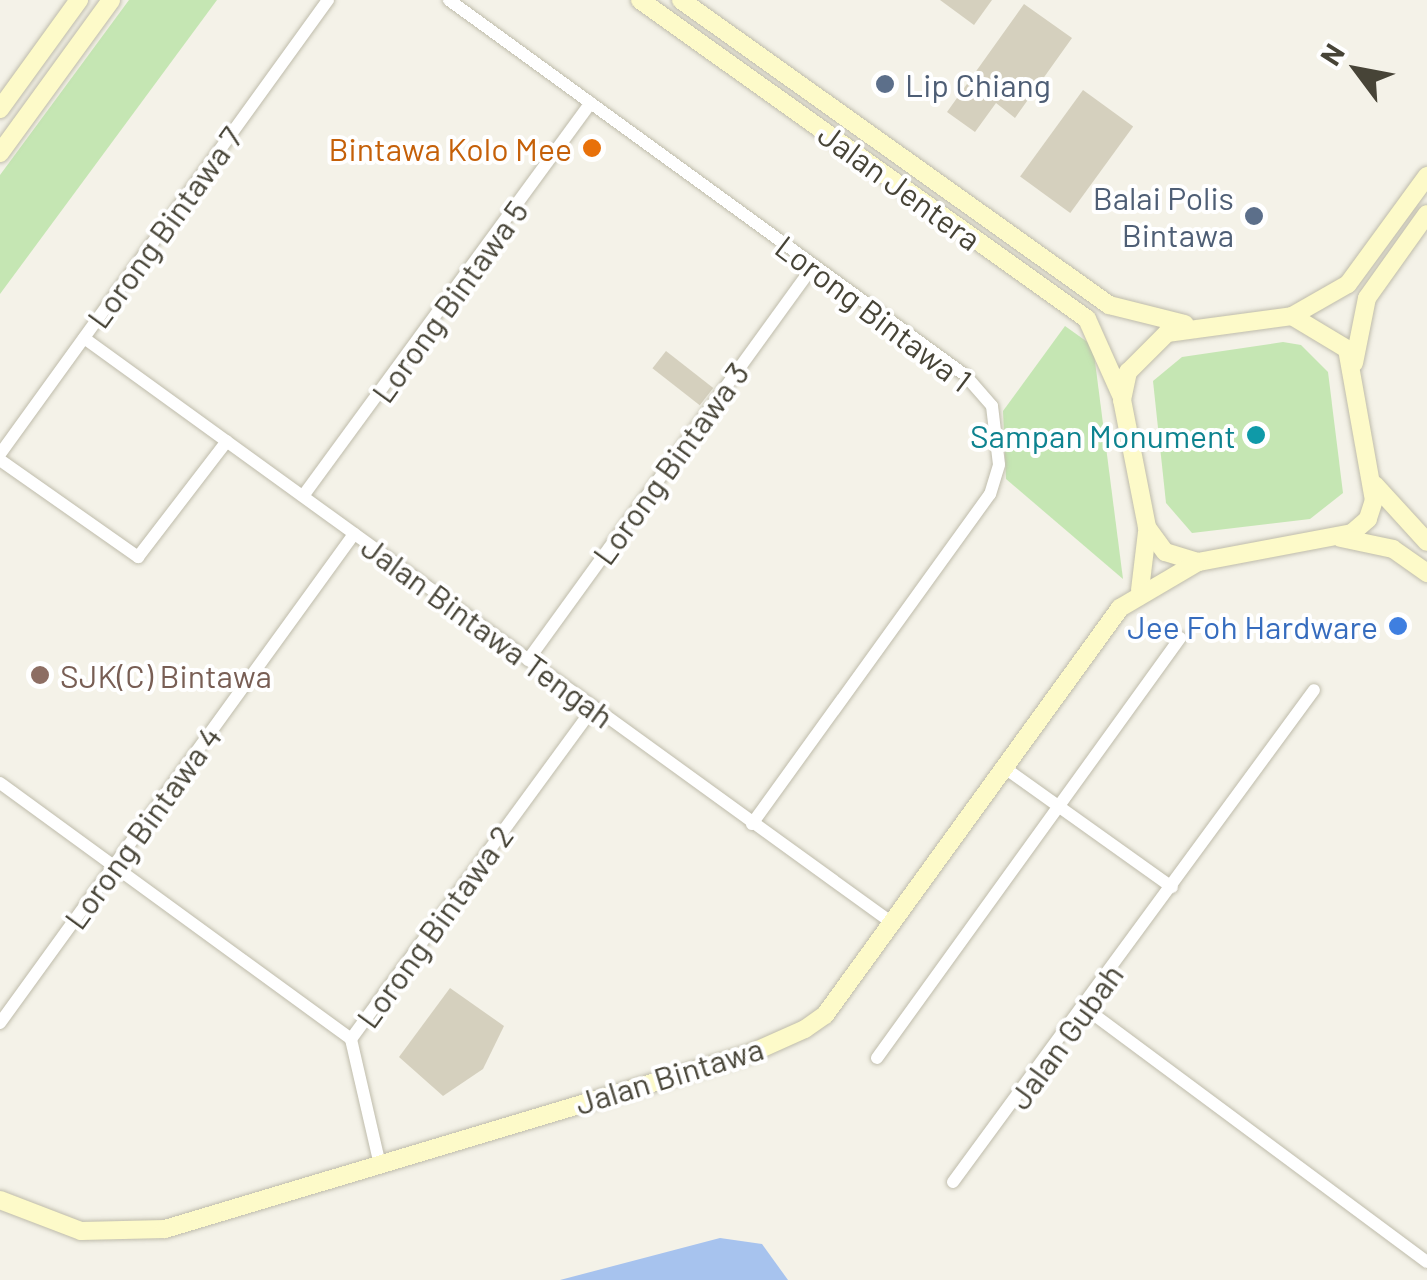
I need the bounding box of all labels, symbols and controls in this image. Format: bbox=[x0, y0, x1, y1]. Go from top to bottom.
north arrow bbox=[1307, 20, 1407, 120]
text: N bbox=[1312, 37, 1351, 71]
place label: Lip Chiang bbox=[905, 65, 1051, 103]
marker: Lip Chiang bbox=[874, 73, 896, 95]
street label: Jalan Jentera bbox=[811, 114, 989, 258]
street label: Lorong Bintawa 7 bbox=[78, 119, 250, 335]
place label: Bintawa Kolo Mee bbox=[329, 129, 572, 167]
marker: Bintawa Kolo Mee bbox=[581, 137, 603, 159]
place label: Balai Polis Bintawa bbox=[1093, 179, 1234, 254]
street label: Lorong Bintawa 5 bbox=[363, 192, 535, 410]
marker: Balai Polis Bintawa bbox=[1243, 205, 1265, 227]
street label: Lorong Bintawa 1 bbox=[769, 227, 979, 399]
street label: Lorong Bintawa 3 bbox=[584, 354, 756, 572]
place label: Sampan Monument bbox=[970, 416, 1236, 454]
marker: Sampan Monument bbox=[1245, 424, 1267, 446]
street label: Jalan Bintawa Tengah bbox=[355, 527, 621, 735]
place label: Jee Foh Hardware bbox=[1127, 607, 1378, 645]
marker: Jee Foh Hardware bbox=[1387, 615, 1409, 637]
place label: SJK(C) Bintawa bbox=[60, 656, 272, 694]
marker: SJK(C) Bintawa bbox=[29, 664, 51, 686]
street label: Lorong Bintawa 4 bbox=[55, 718, 229, 936]
street label: Lorong Bintawa 2 bbox=[348, 817, 520, 1035]
street label: Jalan Gubah bbox=[1000, 956, 1130, 1116]
street label: Jalan Bintawa bbox=[570, 1028, 768, 1122]

